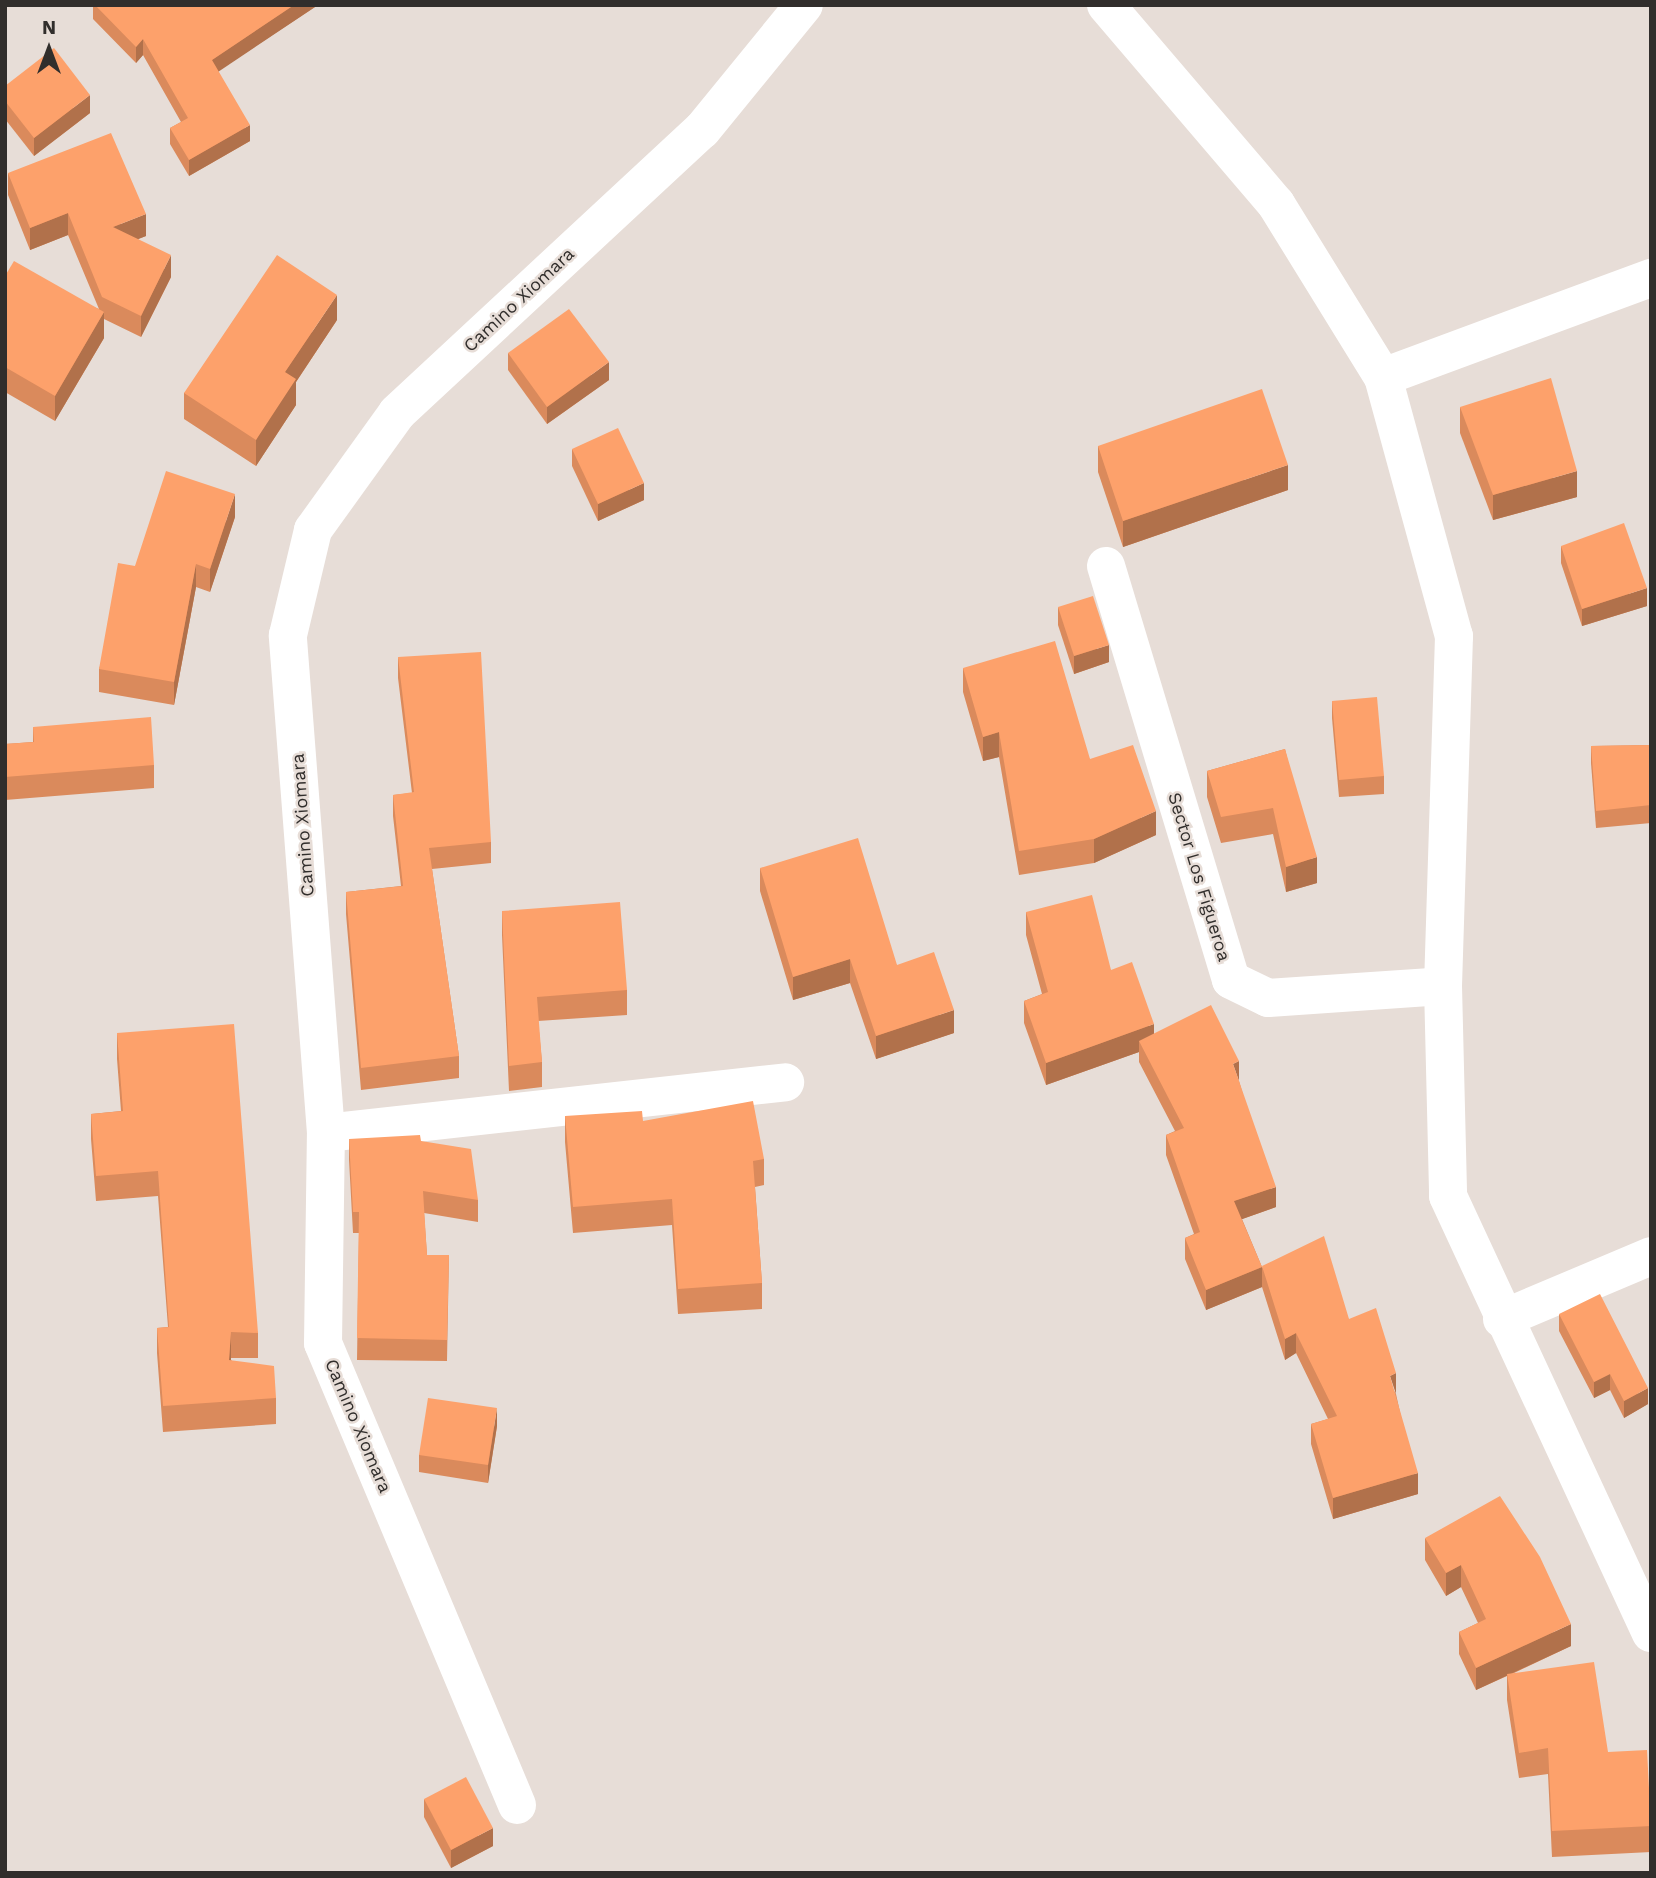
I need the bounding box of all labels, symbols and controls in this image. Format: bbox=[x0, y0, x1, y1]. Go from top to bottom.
north arrow bbox=[14, 14, 84, 84]
text: N bbox=[42, 16, 56, 39]
street label: Camino Xiomara bbox=[459, 243, 579, 357]
street label: Camino Xiomara bbox=[287, 753, 319, 897]
street label: Sector Los Figueroa bbox=[1163, 790, 1235, 964]
street label: Camino Xiomara bbox=[320, 1356, 396, 1496]

